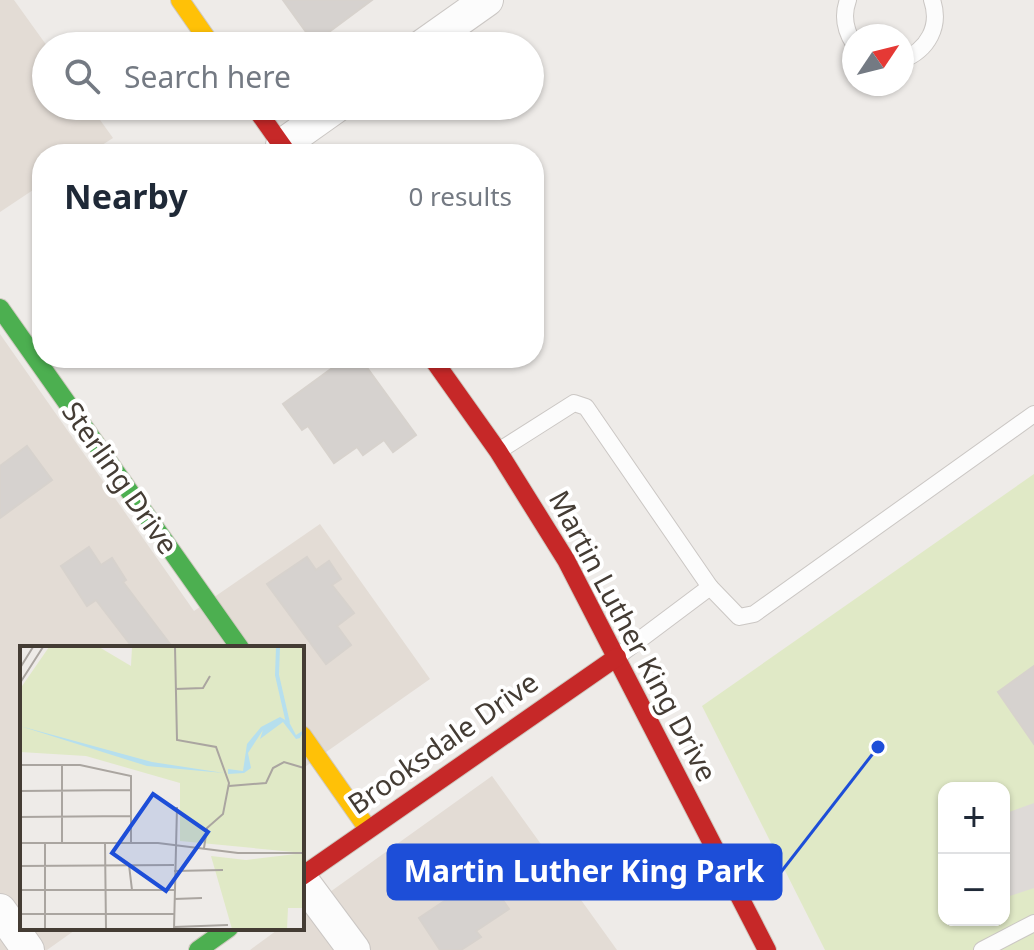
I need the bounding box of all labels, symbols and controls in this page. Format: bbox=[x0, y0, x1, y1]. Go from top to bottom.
north arrow bbox=[842, 24, 914, 96]
search box bbox=[32, 32, 544, 120]
icon: search bbox=[60, 54, 104, 98]
text: Search here bbox=[124, 56, 291, 97]
text: Nearby bbox=[64, 173, 188, 219]
text: 0 results bbox=[408, 178, 512, 214]
street label: Sterling Drive bbox=[54, 393, 188, 561]
street label: Martin Luther King Drive bbox=[541, 483, 727, 788]
inset map bbox=[20, 646, 304, 930]
street label: Brooksdale Drive bbox=[340, 662, 545, 822]
map controls bbox=[938, 782, 1010, 926]
button: + bbox=[938, 782, 1010, 854]
callout: Martin Luther King Park bbox=[388, 845, 781, 899]
text: Martin Luther King Park bbox=[404, 850, 765, 891]
button: − bbox=[938, 854, 1010, 926]

